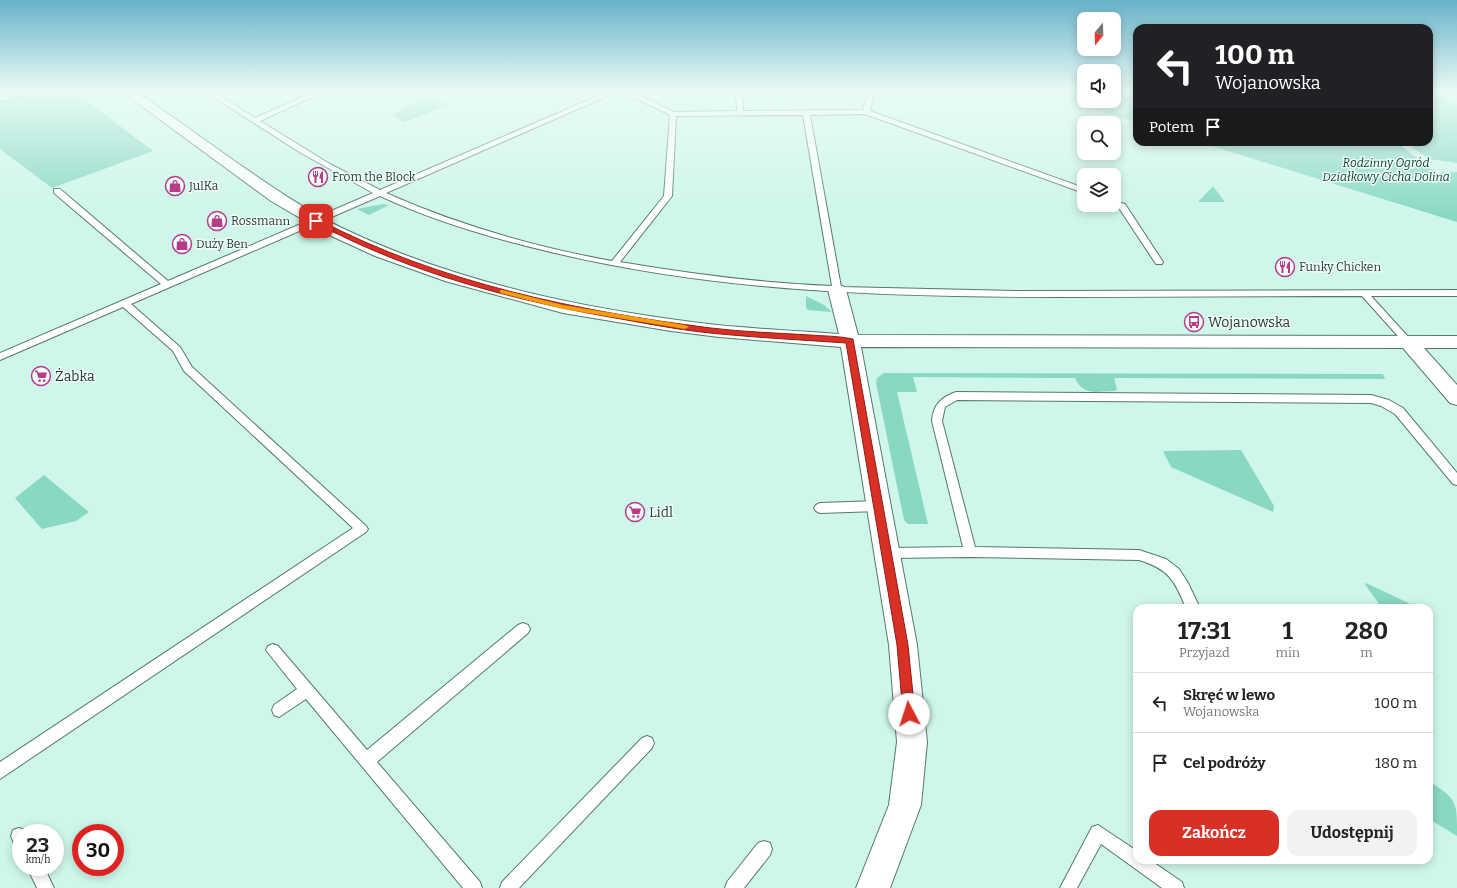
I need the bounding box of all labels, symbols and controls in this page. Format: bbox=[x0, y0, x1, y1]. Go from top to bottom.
north arrow bbox=[1077, 12, 1121, 56]
map controls bbox=[1077, 12, 1121, 212]
text: 100 m bbox=[1215, 38, 1294, 71]
icon: left bbox=[1149, 40, 1201, 92]
button: sound bbox=[1077, 64, 1121, 108]
text: Wojanowska bbox=[1215, 72, 1321, 94]
button: search bbox=[1077, 116, 1121, 160]
icon: arrive bbox=[1202, 116, 1224, 138]
text: Potem bbox=[1149, 118, 1194, 136]
park label: Rodzinny Ogród Działkowy Cicha Dolina bbox=[1322, 156, 1450, 184]
restaurant icon: From the Block bbox=[307, 166, 329, 188]
button: layers bbox=[1077, 168, 1121, 212]
place label: From the Block bbox=[332, 170, 416, 184]
shop icon: JulKa bbox=[164, 175, 186, 197]
place label: JulKa bbox=[188, 179, 219, 193]
pin bbox=[299, 204, 333, 238]
shop icon: Rossmann bbox=[206, 210, 228, 232]
icon: arrive bbox=[305, 210, 327, 232]
place label: Rossmann bbox=[231, 214, 291, 228]
shop icon: Duży Ben bbox=[171, 233, 193, 255]
place label: Duży Ben bbox=[196, 237, 248, 251]
restaurant icon: Funky Chicken bbox=[1274, 256, 1296, 278]
place label: Funky Chicken bbox=[1299, 260, 1381, 274]
bus stop icon: Wojanowska bbox=[1183, 311, 1205, 333]
place label: Wojanowska bbox=[1208, 314, 1291, 331]
supermarket icon: Żabka bbox=[30, 365, 52, 387]
place label: Żabka bbox=[55, 368, 95, 385]
supermarket icon: Lidl bbox=[624, 501, 646, 523]
place label: Lidl bbox=[649, 504, 673, 521]
text: 17:31 bbox=[1178, 617, 1231, 645]
text: 1 bbox=[1283, 617, 1293, 645]
text: 280 bbox=[1345, 617, 1388, 645]
text: Przyjazd bbox=[1179, 645, 1230, 660]
text: min bbox=[1276, 645, 1300, 660]
text: m bbox=[1360, 645, 1373, 660]
text: Skręć w lewo bbox=[1183, 686, 1275, 704]
icon: left bbox=[1149, 692, 1171, 714]
position arrow bbox=[888, 693, 930, 735]
text: 100 m bbox=[1374, 694, 1417, 712]
text: Wojanowska bbox=[1183, 704, 1259, 719]
icon: arrive bbox=[1149, 752, 1171, 774]
text: Cel podróży bbox=[1183, 754, 1266, 772]
text: 180 m bbox=[1375, 754, 1417, 772]
button: Zakończ bbox=[1149, 810, 1279, 856]
button: Udostępnij bbox=[1287, 810, 1417, 856]
speed limit sign: 30 bbox=[72, 824, 124, 876]
text: 23 bbox=[27, 833, 49, 857]
text: km/h bbox=[26, 854, 50, 866]

